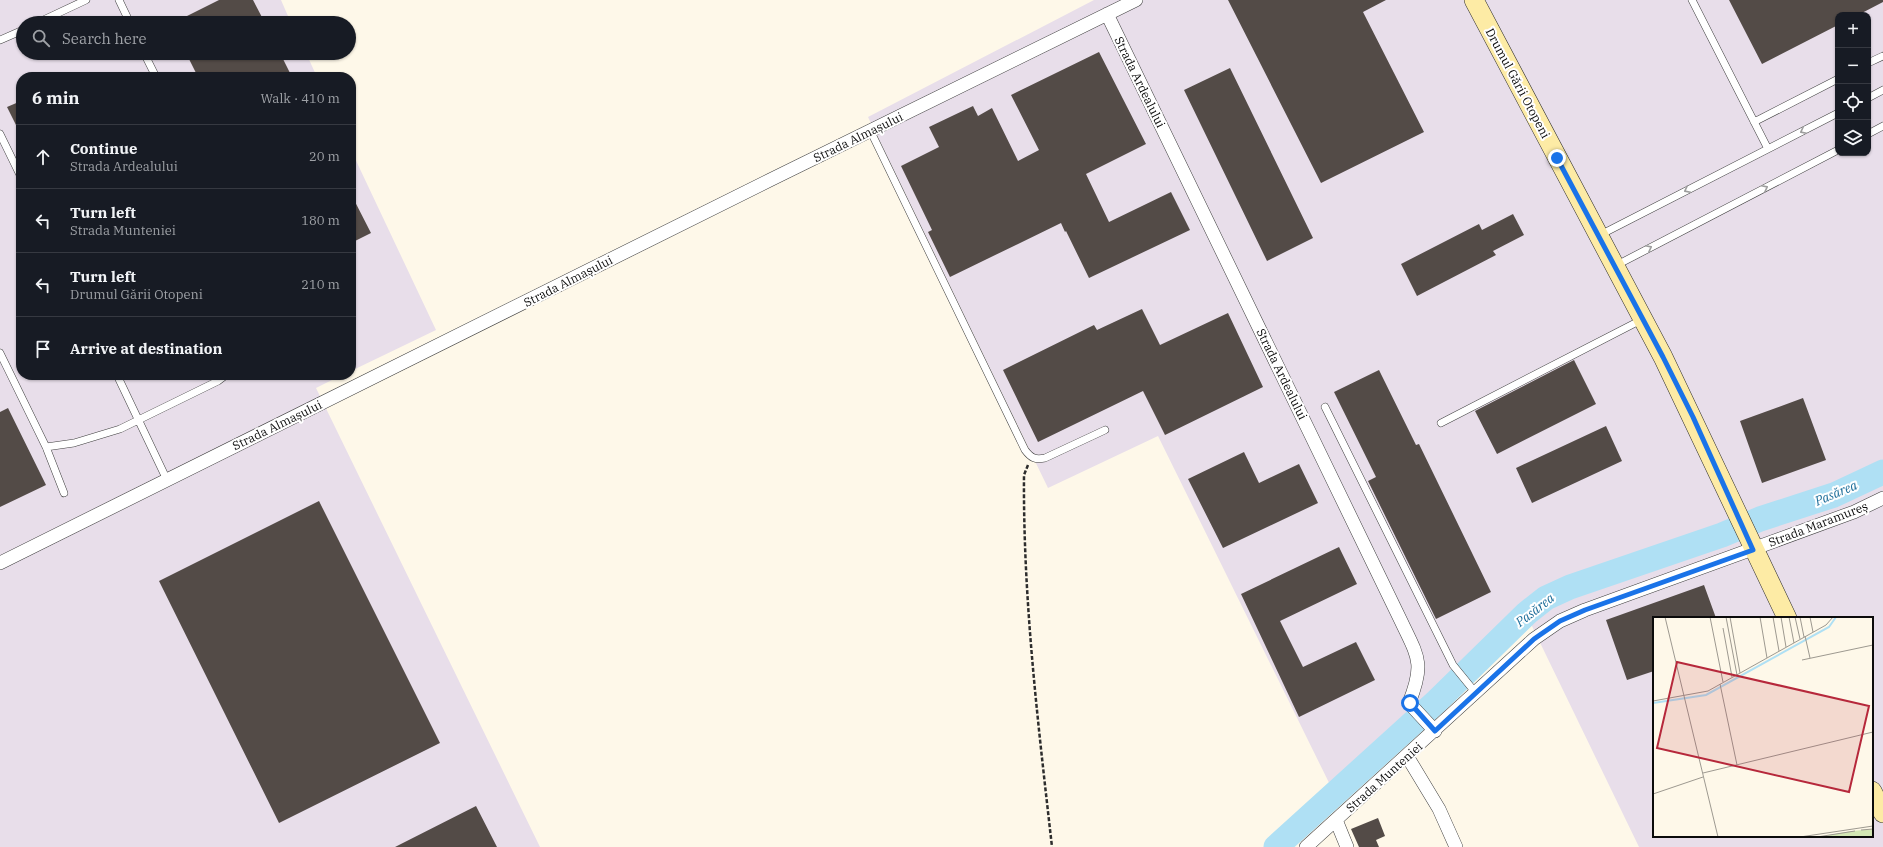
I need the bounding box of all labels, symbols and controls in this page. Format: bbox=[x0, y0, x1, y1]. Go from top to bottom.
map controls bbox=[1835, 12, 1871, 156]
button: + bbox=[1835, 12, 1871, 48]
search box bbox=[16, 16, 356, 60]
street label: Drumul Gării Otopeni bbox=[1483, 25, 1554, 141]
icon: search bbox=[30, 27, 52, 49]
text: Search here bbox=[62, 29, 147, 48]
street label: Strada Ardealului bbox=[1111, 34, 1169, 130]
button: − bbox=[1835, 48, 1871, 84]
button: locate bbox=[1835, 84, 1871, 120]
text: 6 min bbox=[32, 87, 80, 109]
text: Walk · 410 m bbox=[261, 90, 340, 107]
street label: Strada Almașului bbox=[811, 109, 905, 165]
button: layers bbox=[1835, 120, 1871, 156]
one-way arrow bbox=[1800, 126, 1807, 134]
text: Continue bbox=[70, 139, 137, 158]
icon: ahead bbox=[32, 146, 54, 168]
text: 20 m bbox=[309, 148, 340, 165]
route end bbox=[1548, 149, 1566, 167]
text: Strada Ardealului bbox=[70, 158, 178, 175]
one-way arrow bbox=[1684, 185, 1692, 193]
one-way arrow bbox=[1761, 185, 1768, 193]
text: Turn left bbox=[70, 203, 136, 222]
icon: left bbox=[32, 210, 54, 232]
text: 180 m bbox=[301, 212, 340, 229]
text: Strada Munteniei bbox=[70, 222, 176, 239]
one-way arrow bbox=[1645, 245, 1653, 253]
street label: Strada Almașului bbox=[521, 252, 615, 310]
text: Turn left bbox=[70, 267, 136, 286]
icon: left bbox=[32, 274, 54, 296]
text: 210 m bbox=[301, 276, 340, 293]
text: Drumul Gării Otopeni bbox=[70, 286, 203, 303]
street label: Strada Ardealului bbox=[1253, 326, 1311, 422]
icon: arrive bbox=[32, 338, 54, 360]
text: Arrive at destination bbox=[70, 339, 222, 358]
street label: Strada Almașului bbox=[230, 397, 324, 453]
water label: Pasărea bbox=[1811, 476, 1860, 510]
street label: Strada Maramureș bbox=[1766, 498, 1870, 550]
water label: Pasărea bbox=[1511, 590, 1558, 631]
inset map bbox=[1653, 617, 1873, 837]
route start bbox=[1401, 694, 1419, 712]
street label: Strada Munteniei bbox=[1343, 739, 1425, 815]

